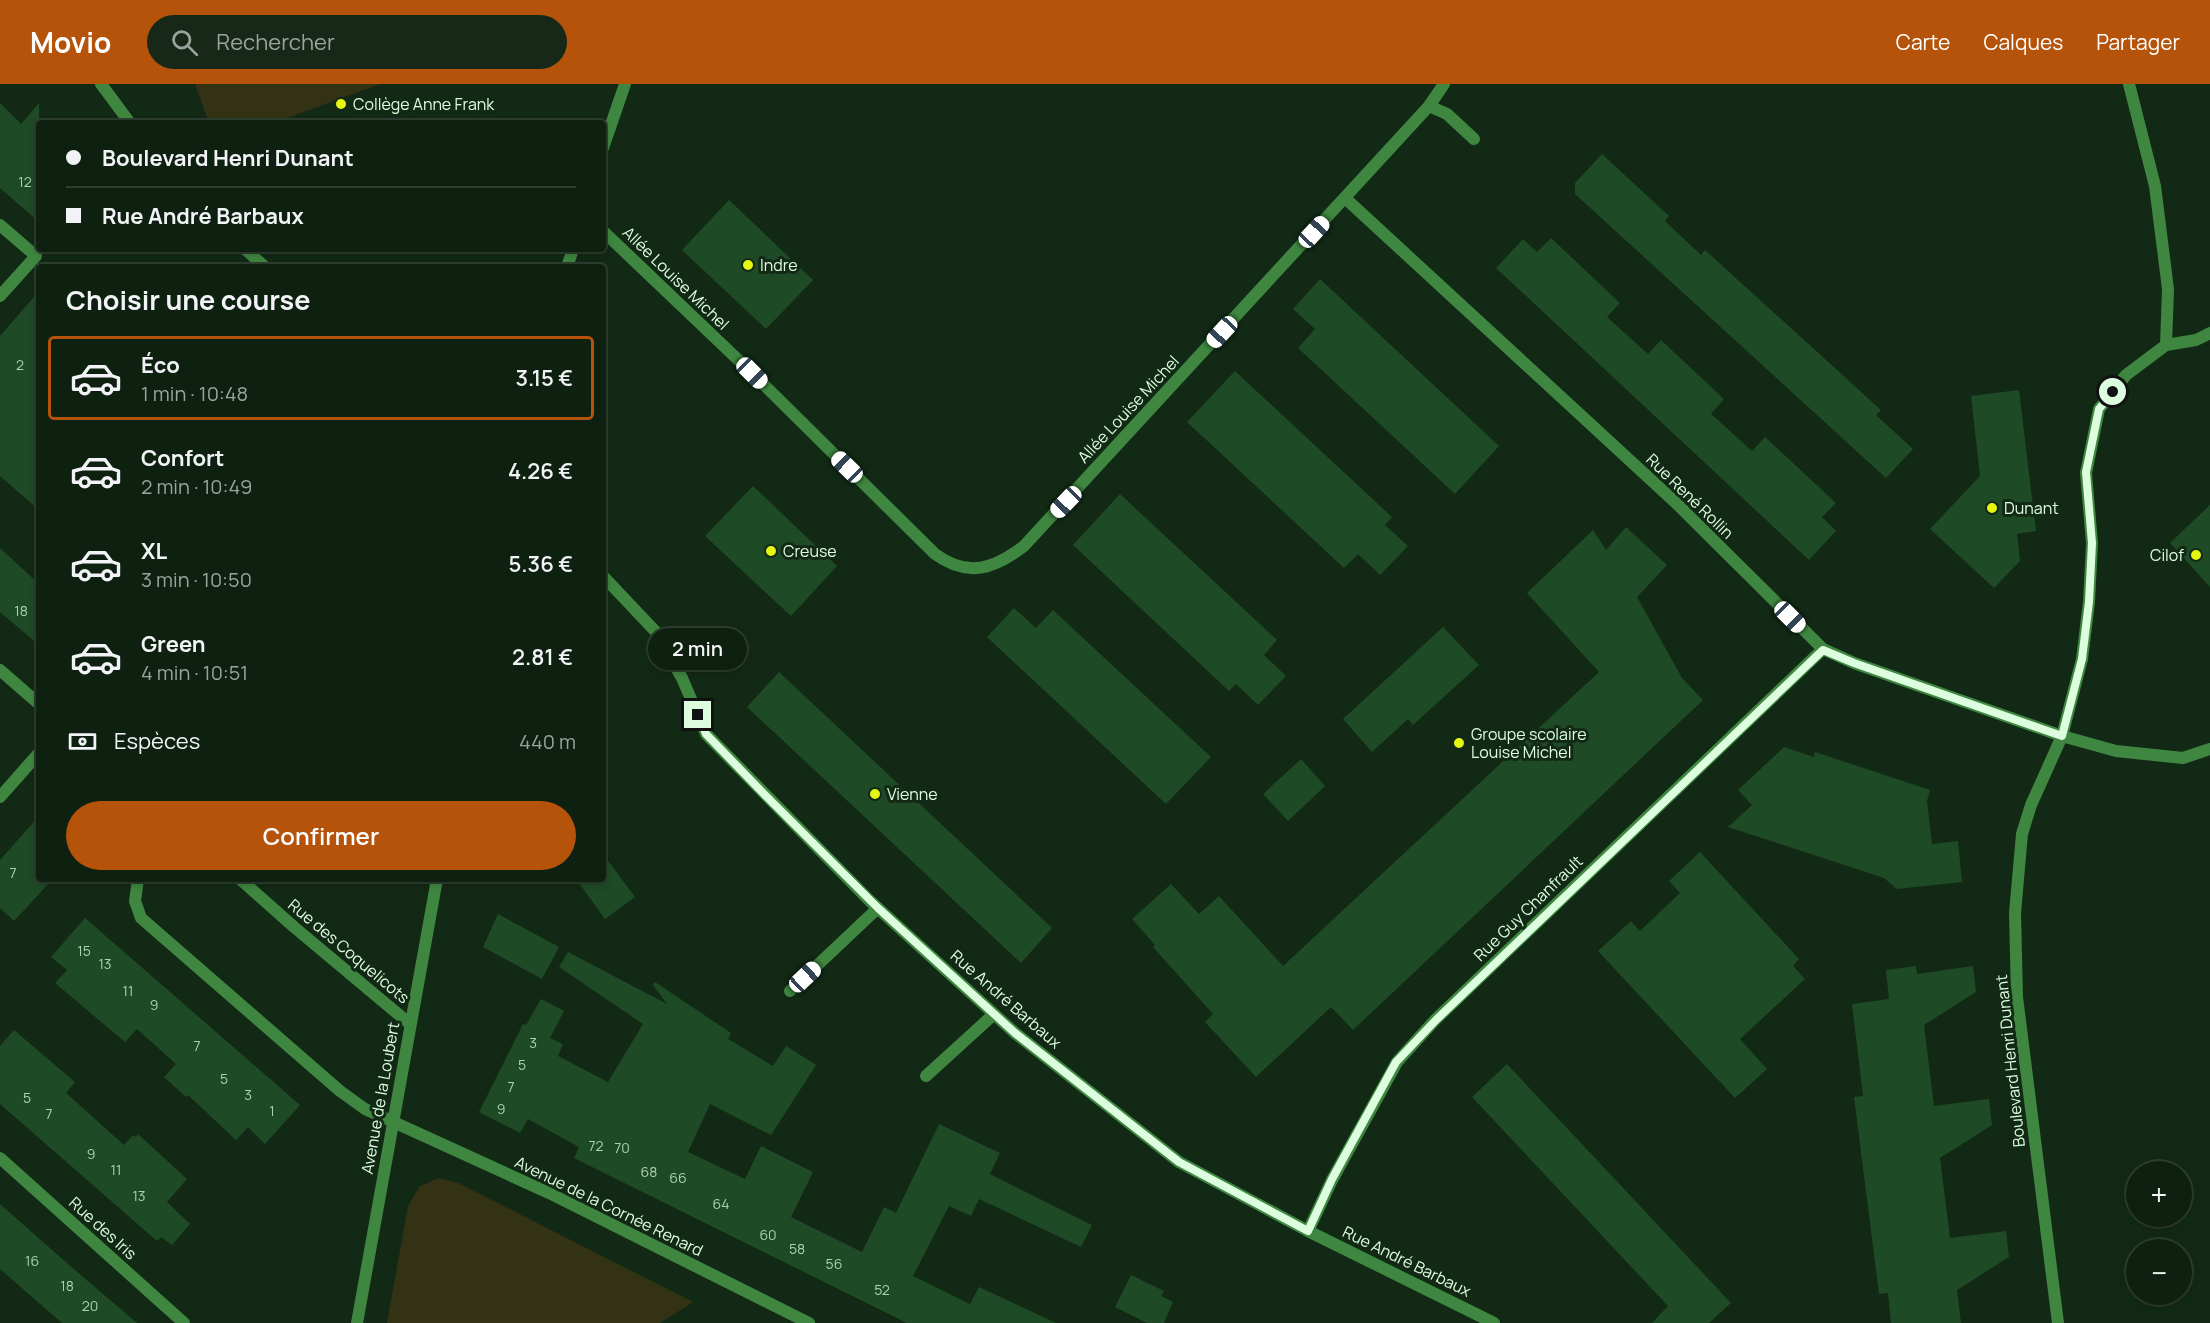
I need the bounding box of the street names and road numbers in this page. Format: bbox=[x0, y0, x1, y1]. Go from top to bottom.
street label: Allée Louise Michel bbox=[618, 221, 734, 335]
street label: Allée Louise Michel bbox=[1072, 350, 1184, 468]
street label: Rue René Rollin bbox=[1641, 449, 1739, 543]
street label: Rue Guy Chanfrault bbox=[1469, 850, 1587, 966]
street label: Rue des Coquelicots bbox=[284, 894, 414, 1008]
street label: Rue André Barbaux bbox=[946, 945, 1067, 1054]
street label: Boulevard Henri Dunant bbox=[1990, 974, 2030, 1148]
street label: Avenue de la Loubert bbox=[356, 1020, 404, 1176]
street label: Avenue de la Cornée Renard bbox=[511, 1151, 707, 1261]
street label: Rue des Iris bbox=[64, 1192, 142, 1264]
street label: Rue André Barbaux bbox=[1339, 1220, 1475, 1302]

